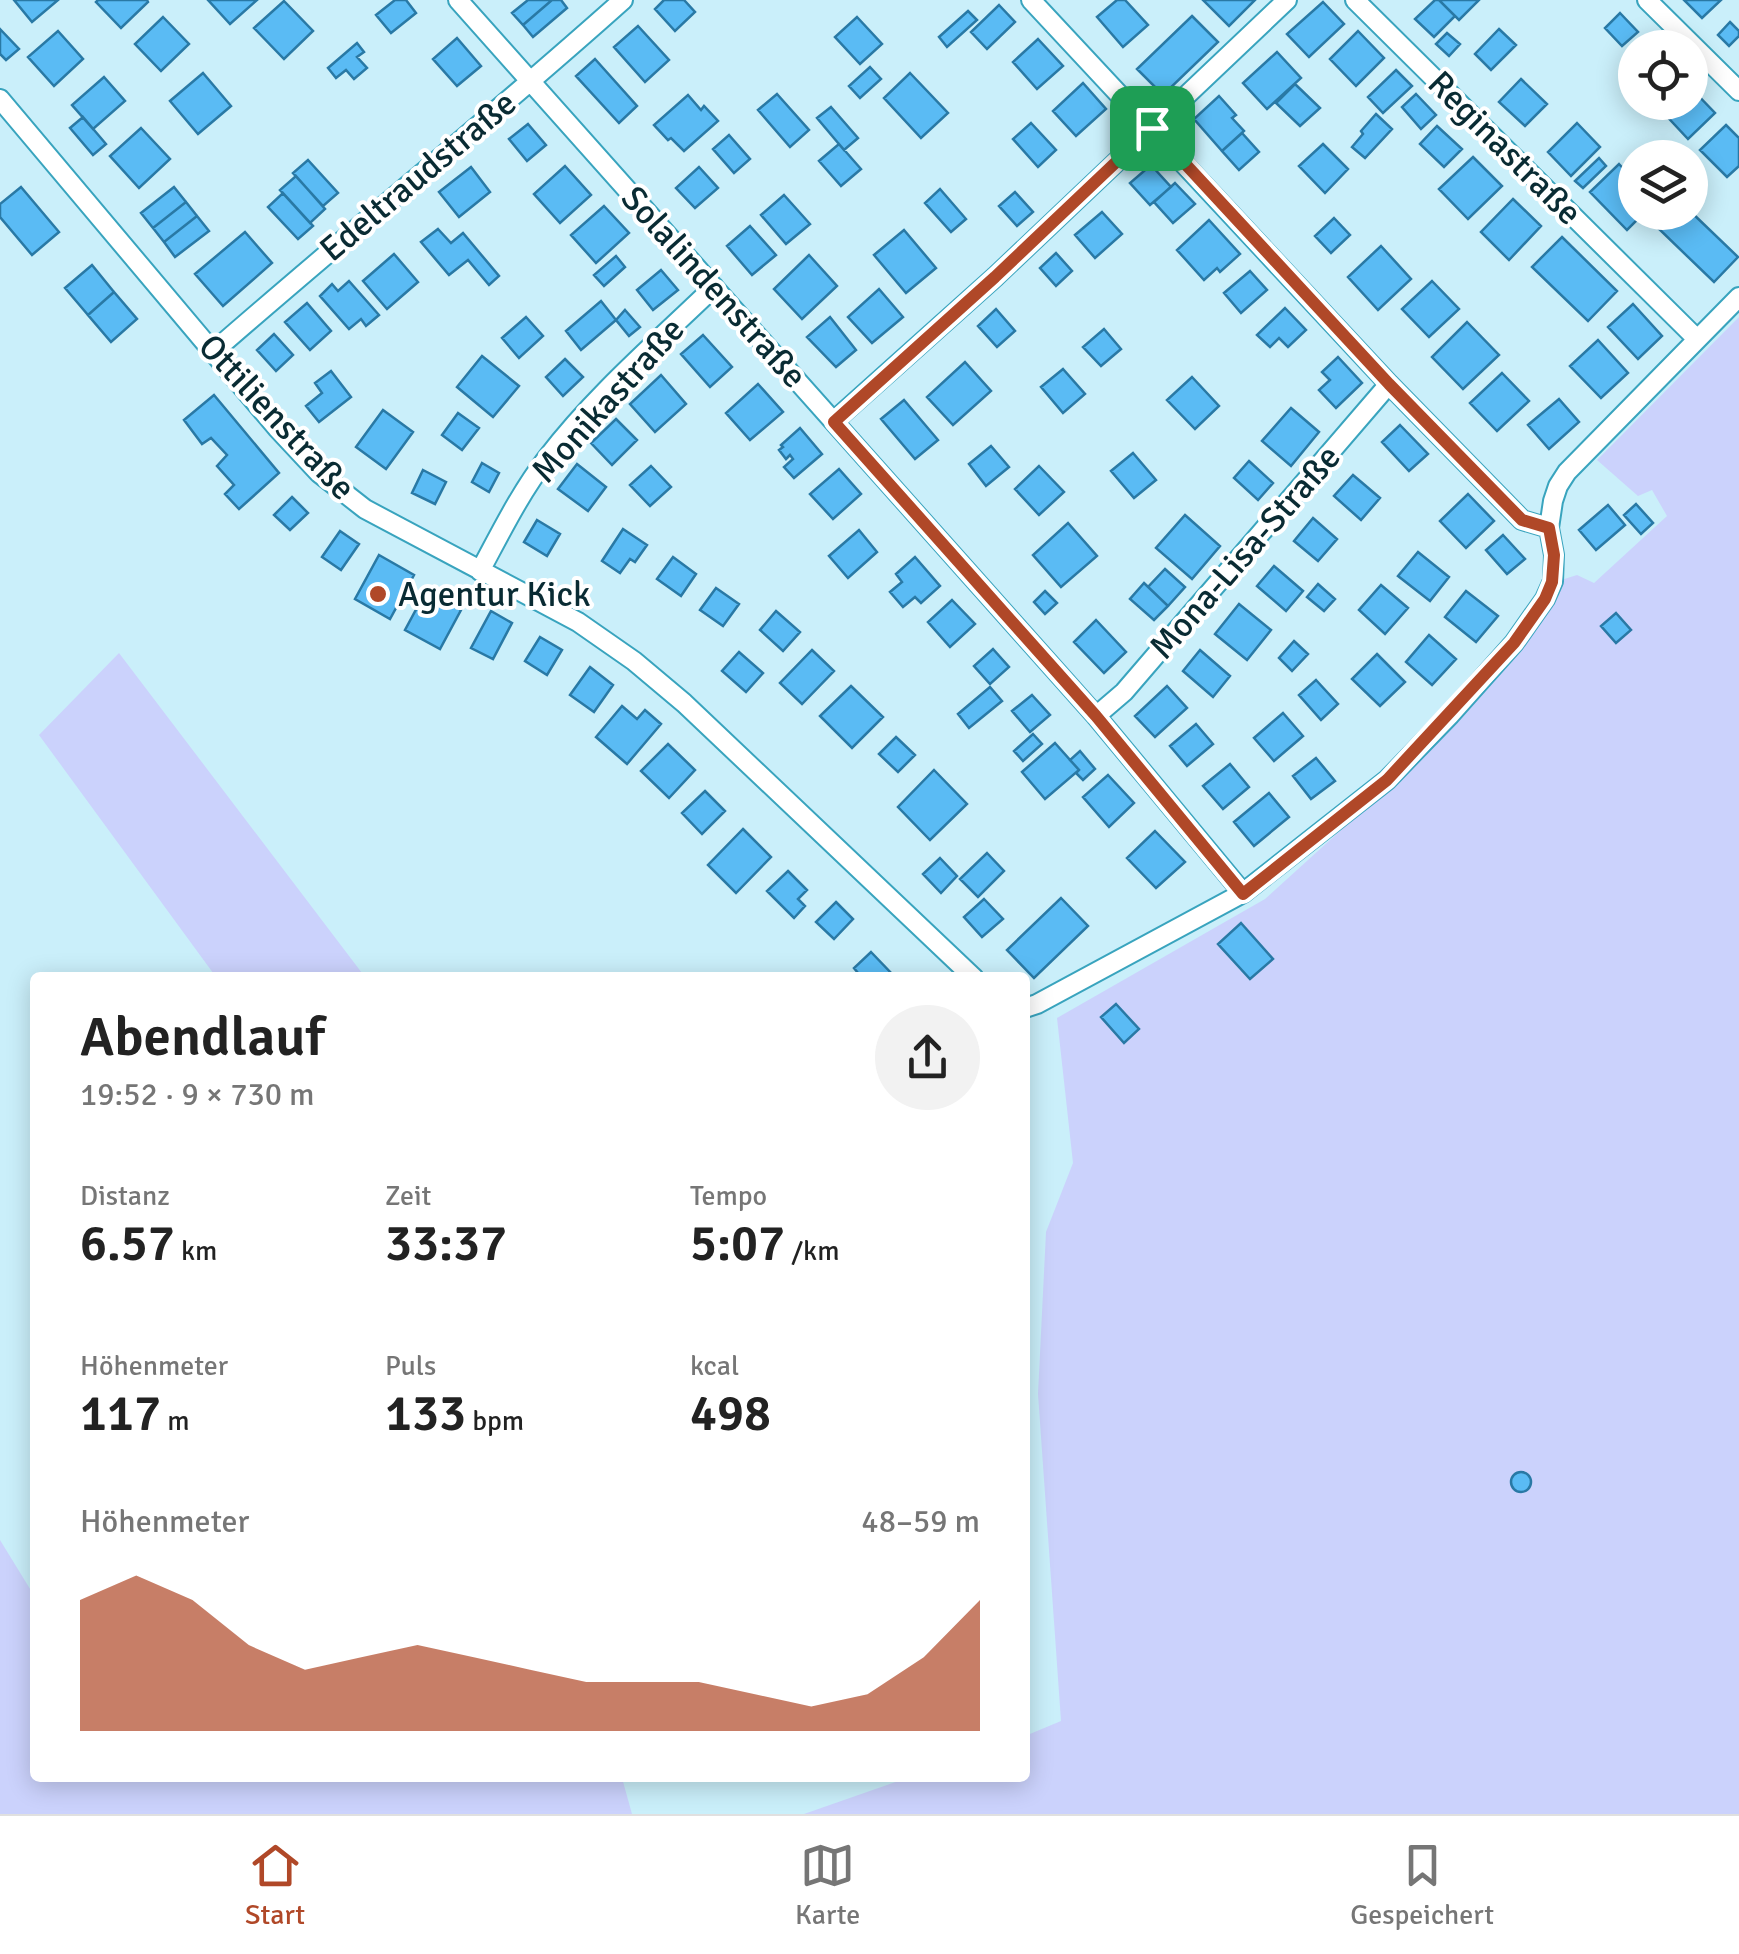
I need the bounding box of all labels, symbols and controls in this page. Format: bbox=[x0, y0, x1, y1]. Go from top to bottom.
map controls bbox=[1618, 30, 1708, 230]
button: locate bbox=[1618, 30, 1708, 120]
street label: Reginastraße bbox=[1419, 62, 1591, 234]
street label: Edeltraudstraße bbox=[311, 81, 525, 271]
pin bbox=[1110, 86, 1195, 171]
icon: arrive bbox=[1125, 101, 1180, 156]
button: layers bbox=[1618, 140, 1708, 230]
street label: Solalindenstraße bbox=[612, 177, 816, 397]
street label: Monikastraße bbox=[523, 308, 693, 492]
street label: Ottilienstraße bbox=[189, 325, 365, 509]
street label: Mona-Lisa-Straße bbox=[1140, 436, 1350, 668]
place label: Agentur Kick bbox=[398, 573, 591, 616]
marker: Agentur Kick bbox=[367, 583, 389, 605]
text: Abendlauf bbox=[80, 1003, 325, 1071]
button: share bbox=[875, 1005, 980, 1110]
text: 19:52 · 9 × 730 m bbox=[80, 1075, 315, 1114]
text: Distanz bbox=[80, 1179, 170, 1213]
text: Zeit bbox=[385, 1179, 431, 1213]
text: Tempo bbox=[690, 1179, 767, 1213]
text: 6.57 bbox=[80, 1213, 175, 1275]
text: 33:37 bbox=[385, 1213, 507, 1275]
text: 5:07 bbox=[690, 1213, 785, 1275]
text: km bbox=[175, 1234, 217, 1268]
text: /km bbox=[785, 1234, 839, 1268]
text: Höhenmeter bbox=[80, 1349, 228, 1383]
text: Puls bbox=[385, 1349, 436, 1383]
text: kcal bbox=[690, 1349, 739, 1383]
text: 117 bbox=[80, 1383, 161, 1445]
text: 133 bbox=[385, 1383, 466, 1445]
text: 498 bbox=[690, 1383, 771, 1445]
text: m bbox=[161, 1404, 190, 1438]
text: bpm bbox=[466, 1404, 524, 1438]
text: Höhenmeter bbox=[80, 1502, 249, 1541]
text: 48–59 m bbox=[861, 1502, 980, 1541]
tab: Start bbox=[245, 1838, 305, 1932]
tab: Karte bbox=[795, 1838, 860, 1932]
tab: Gespeichert bbox=[1350, 1838, 1494, 1932]

